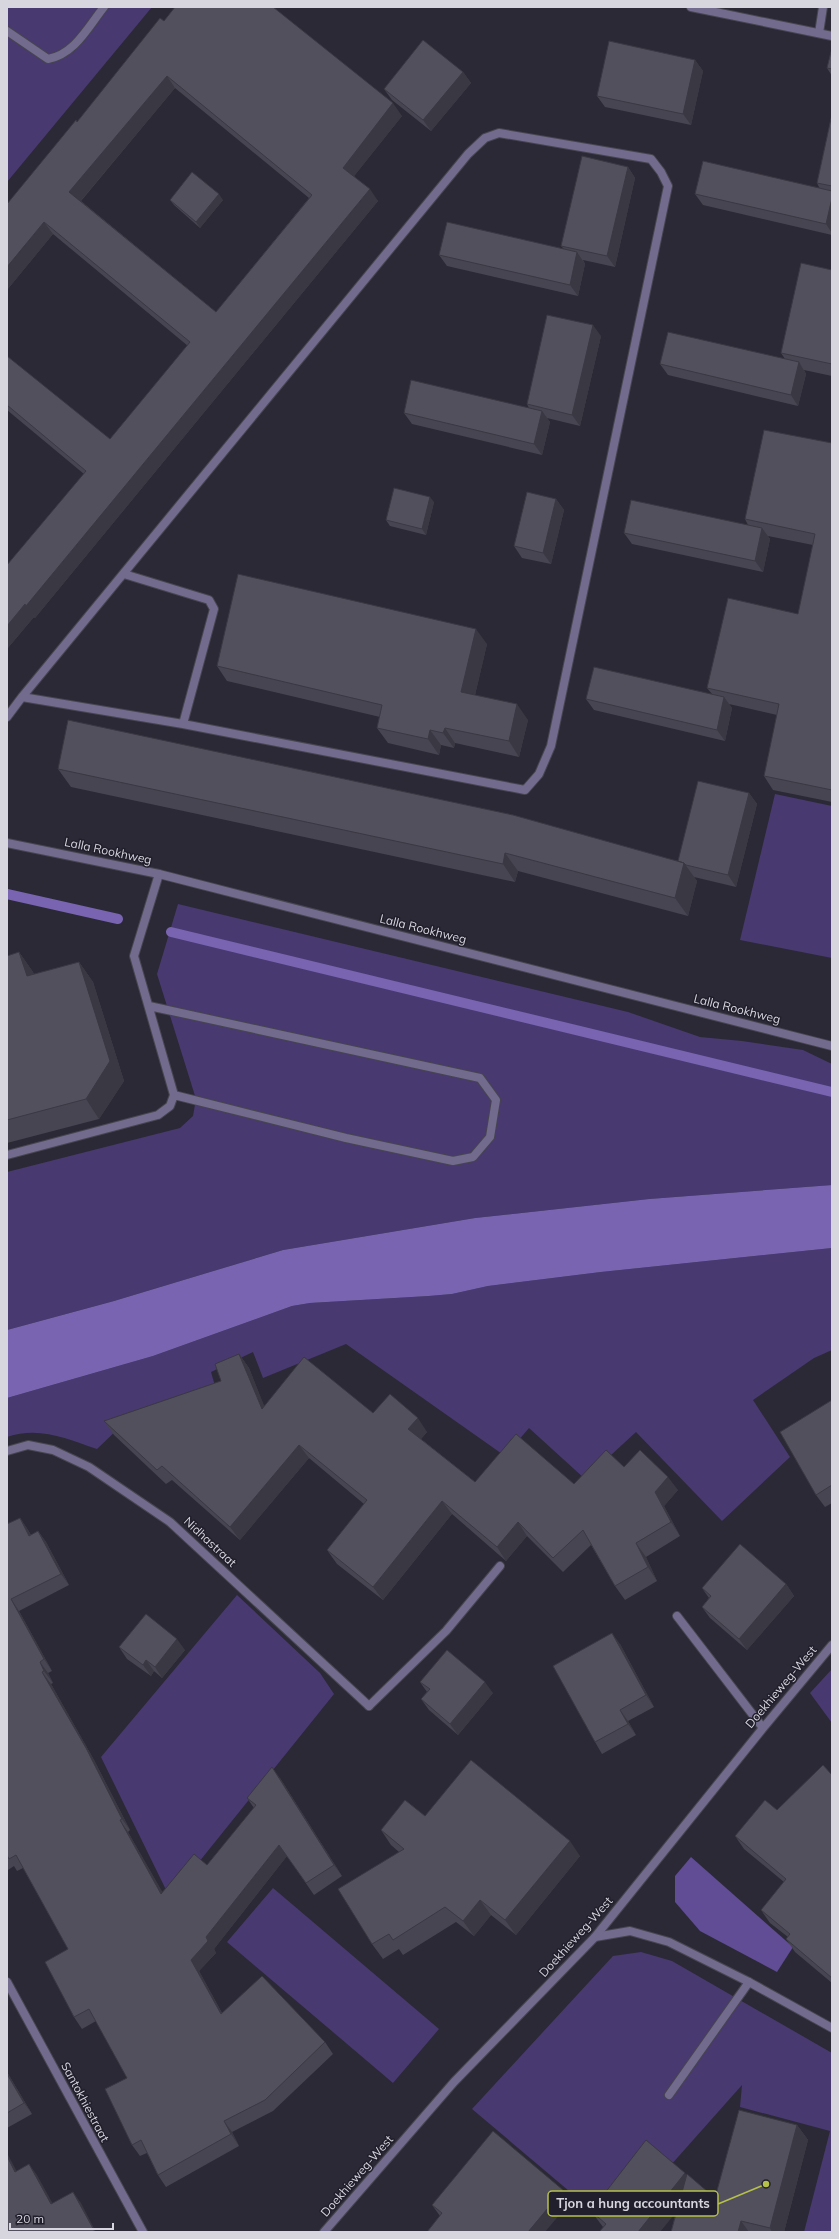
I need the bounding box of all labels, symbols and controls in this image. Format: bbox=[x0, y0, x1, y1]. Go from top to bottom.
street label: Lalla Rookhweg bbox=[63, 834, 153, 867]
street label: Lalla Rookhweg bbox=[378, 910, 468, 947]
street label: Lalla Rookhweg bbox=[692, 990, 782, 1027]
street label: Nidhastraat bbox=[181, 1514, 240, 1570]
street label: Doekhieweg-West bbox=[742, 1642, 819, 1731]
street label: Doekhieweg-West bbox=[536, 1893, 616, 1980]
street label: Santokhiestraat bbox=[58, 2059, 113, 2144]
street label: Doekhieweg-West bbox=[317, 2132, 396, 2219]
callout: Tjon a hung accountants bbox=[548, 2191, 718, 2216]
text: Tjon a hung accountants bbox=[556, 2195, 710, 2211]
scale bar bbox=[10, 2205, 113, 2231]
text: 20 m bbox=[16, 2211, 44, 2226]

